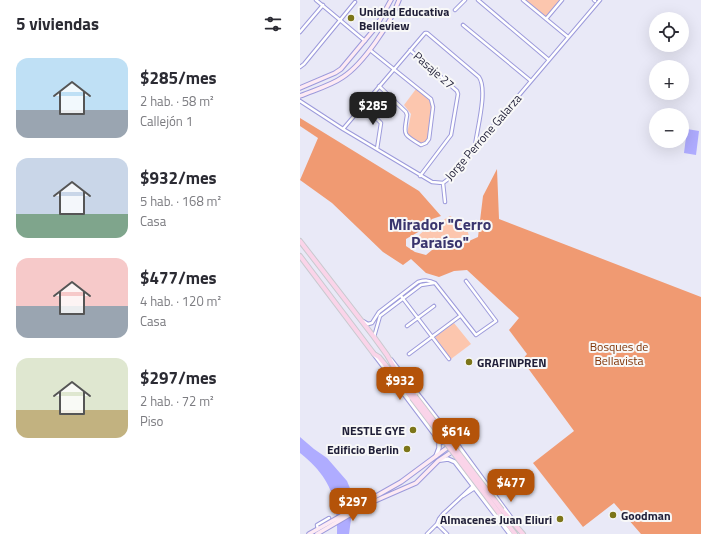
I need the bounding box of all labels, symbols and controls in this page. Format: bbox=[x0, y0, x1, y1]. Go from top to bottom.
place label: Unidad Educativa Belleview bbox=[359, 2, 449, 35]
text: 5 viviendas bbox=[16, 11, 99, 37]
map controls bbox=[649, 12, 689, 148]
button: locate bbox=[649, 12, 689, 52]
icon: filters bbox=[262, 13, 284, 35]
marker: Unidad Educativa Belleview bbox=[346, 13, 356, 23]
street label: Pasaje 27 bbox=[409, 47, 459, 93]
button: + bbox=[649, 60, 689, 100]
text: $285/mes bbox=[140, 65, 217, 91]
icon: home bbox=[48, 74, 96, 122]
street label: Jorge Perrone Galarza bbox=[440, 90, 526, 184]
text: 2 hab. · 58 m² bbox=[140, 91, 214, 111]
pin: $285 bbox=[349, 92, 397, 126]
text: $285 bbox=[358, 95, 388, 115]
button: − bbox=[649, 108, 689, 148]
text: Callejón 1 bbox=[140, 111, 193, 131]
text: $932/mes bbox=[140, 165, 217, 191]
icon: home bbox=[48, 174, 96, 222]
text: 5 hab. · 168 m² bbox=[140, 191, 221, 211]
text: Casa bbox=[140, 211, 166, 231]
district label: Mirador "Cerro Paraíso" bbox=[389, 212, 491, 254]
text: $477/mes bbox=[140, 265, 217, 291]
icon: home bbox=[48, 274, 96, 322]
text: 4 hab. · 120 m² bbox=[140, 291, 221, 311]
text: Casa bbox=[140, 311, 166, 331]
park label: Bosques de Bellavista bbox=[590, 337, 648, 370]
place label: GRAFINPREN bbox=[477, 353, 547, 372]
marker: GRAFINPREN bbox=[464, 357, 474, 367]
text: $297/mes bbox=[140, 365, 217, 391]
pin: $932 bbox=[376, 367, 424, 401]
text: $932 bbox=[385, 370, 415, 390]
icon: home bbox=[48, 374, 96, 422]
text: 2 hab. · 72 m² bbox=[140, 391, 214, 411]
text: Piso bbox=[140, 411, 163, 431]
pin: $614 bbox=[432, 418, 480, 452]
place label: NESTLE GYE bbox=[342, 421, 405, 440]
text: $614 bbox=[441, 421, 471, 441]
marker: NESTLE GYE bbox=[408, 425, 418, 435]
place label: Edificio Berlin bbox=[327, 440, 399, 459]
marker: Edificio Berlin bbox=[402, 444, 412, 454]
pin: $477 bbox=[487, 469, 535, 503]
text: $477 bbox=[496, 472, 526, 492]
pin: $297 bbox=[329, 488, 377, 522]
text: $297 bbox=[338, 491, 368, 511]
place label: Goodman bbox=[621, 506, 671, 525]
place label: Almacenes Juan Eliuri bbox=[440, 510, 552, 529]
marker: Goodman bbox=[608, 510, 618, 520]
marker: Almacenes Juan Eliuri bbox=[555, 514, 565, 524]

